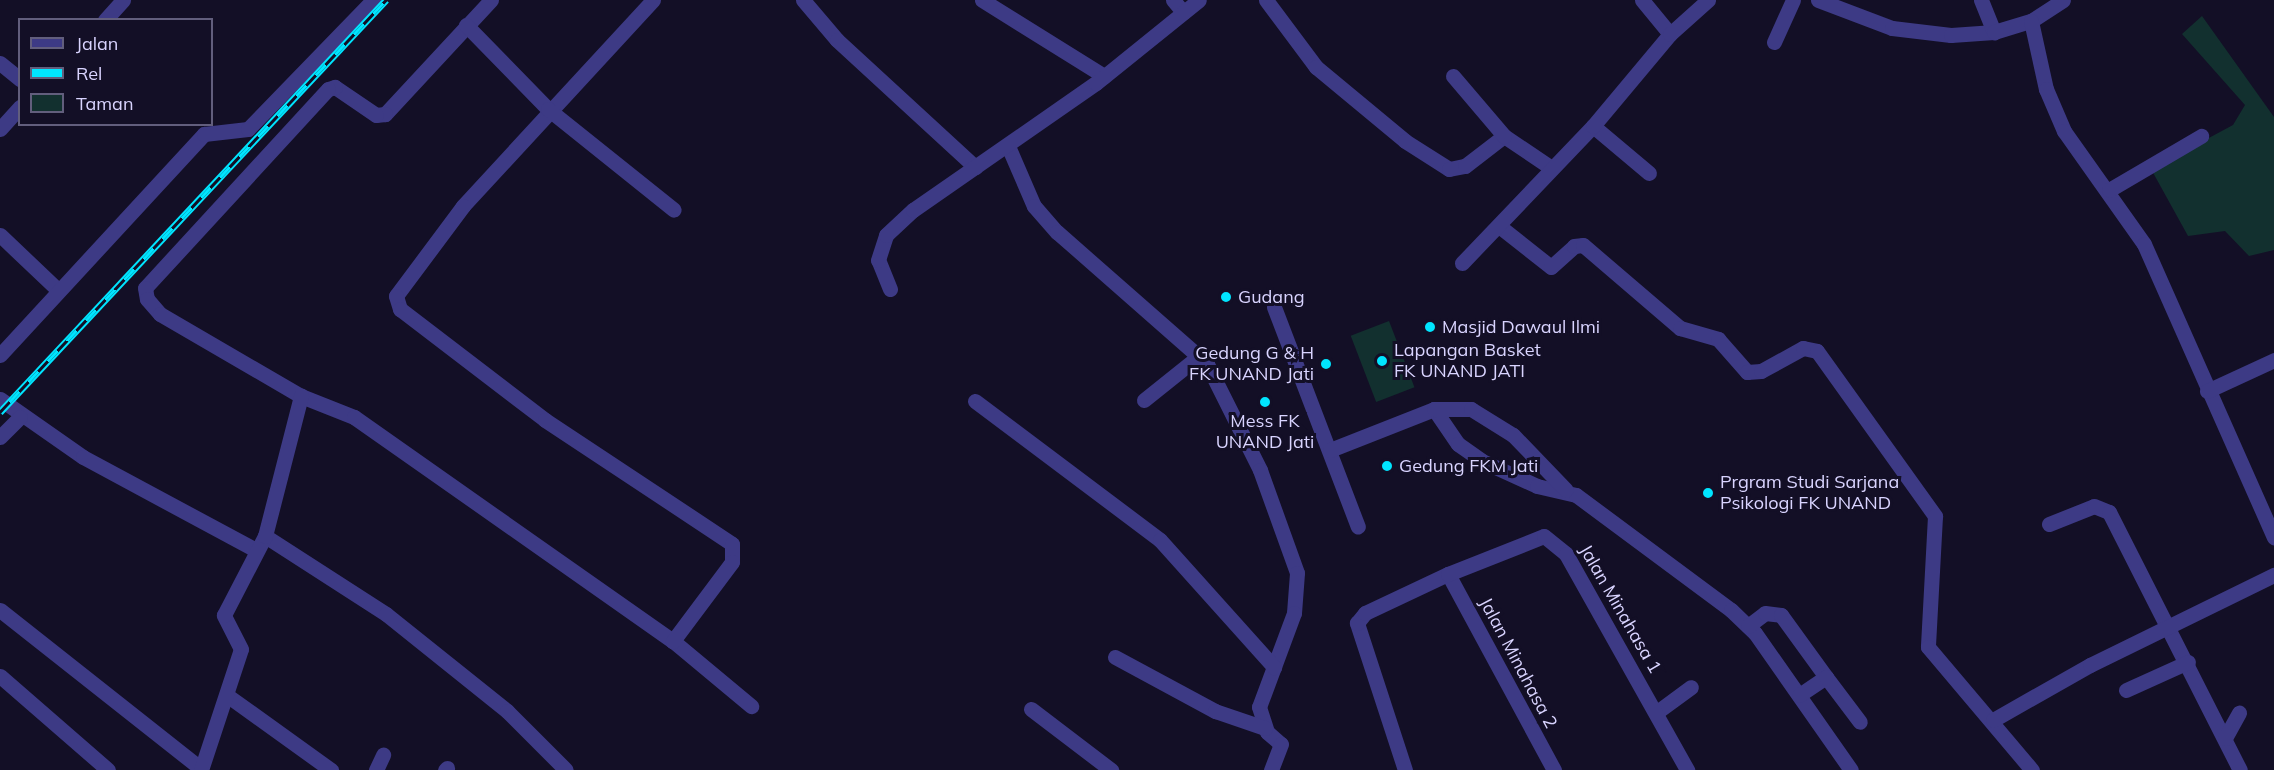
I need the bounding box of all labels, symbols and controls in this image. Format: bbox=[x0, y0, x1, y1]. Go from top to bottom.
legend bbox=[18, 18, 213, 126]
text: Jalan bbox=[76, 32, 118, 55]
text: Rel bbox=[76, 62, 102, 85]
text: Taman bbox=[76, 92, 133, 115]
place label: Gudang bbox=[1238, 286, 1305, 308]
marker: Gudang bbox=[1219, 290, 1233, 304]
place label: Masjid Dawaul Ilmi bbox=[1442, 316, 1600, 338]
marker: Masjid Dawaul Ilmi bbox=[1423, 320, 1437, 334]
place label: Lapangan Basket FK UNAND JATI bbox=[1394, 340, 1541, 382]
place label: Gedung G & H FK UNAND Jati bbox=[1189, 343, 1314, 386]
marker: Lapangan Basket FK UNAND JATI bbox=[1375, 354, 1389, 368]
marker: Gedung G & H FK UNAND Jati bbox=[1319, 357, 1333, 371]
marker: Mess FK UNAND Jati bbox=[1258, 395, 1272, 409]
place label: Mess FK UNAND Jati bbox=[1216, 411, 1314, 454]
place label: Gedung FKM Jati bbox=[1399, 455, 1538, 477]
marker: Gedung FKM Jati bbox=[1380, 459, 1394, 473]
place label: Prgram Studi Sarjana Psikologi FK UNAND bbox=[1720, 472, 1899, 514]
marker: Prgram Studi Sarjana Psikologi FK UNAND bbox=[1701, 486, 1715, 500]
street label: Jalan Minahasa 1 bbox=[1574, 541, 1666, 677]
street label: Jalan Minahasa 2 bbox=[1474, 594, 1562, 732]

